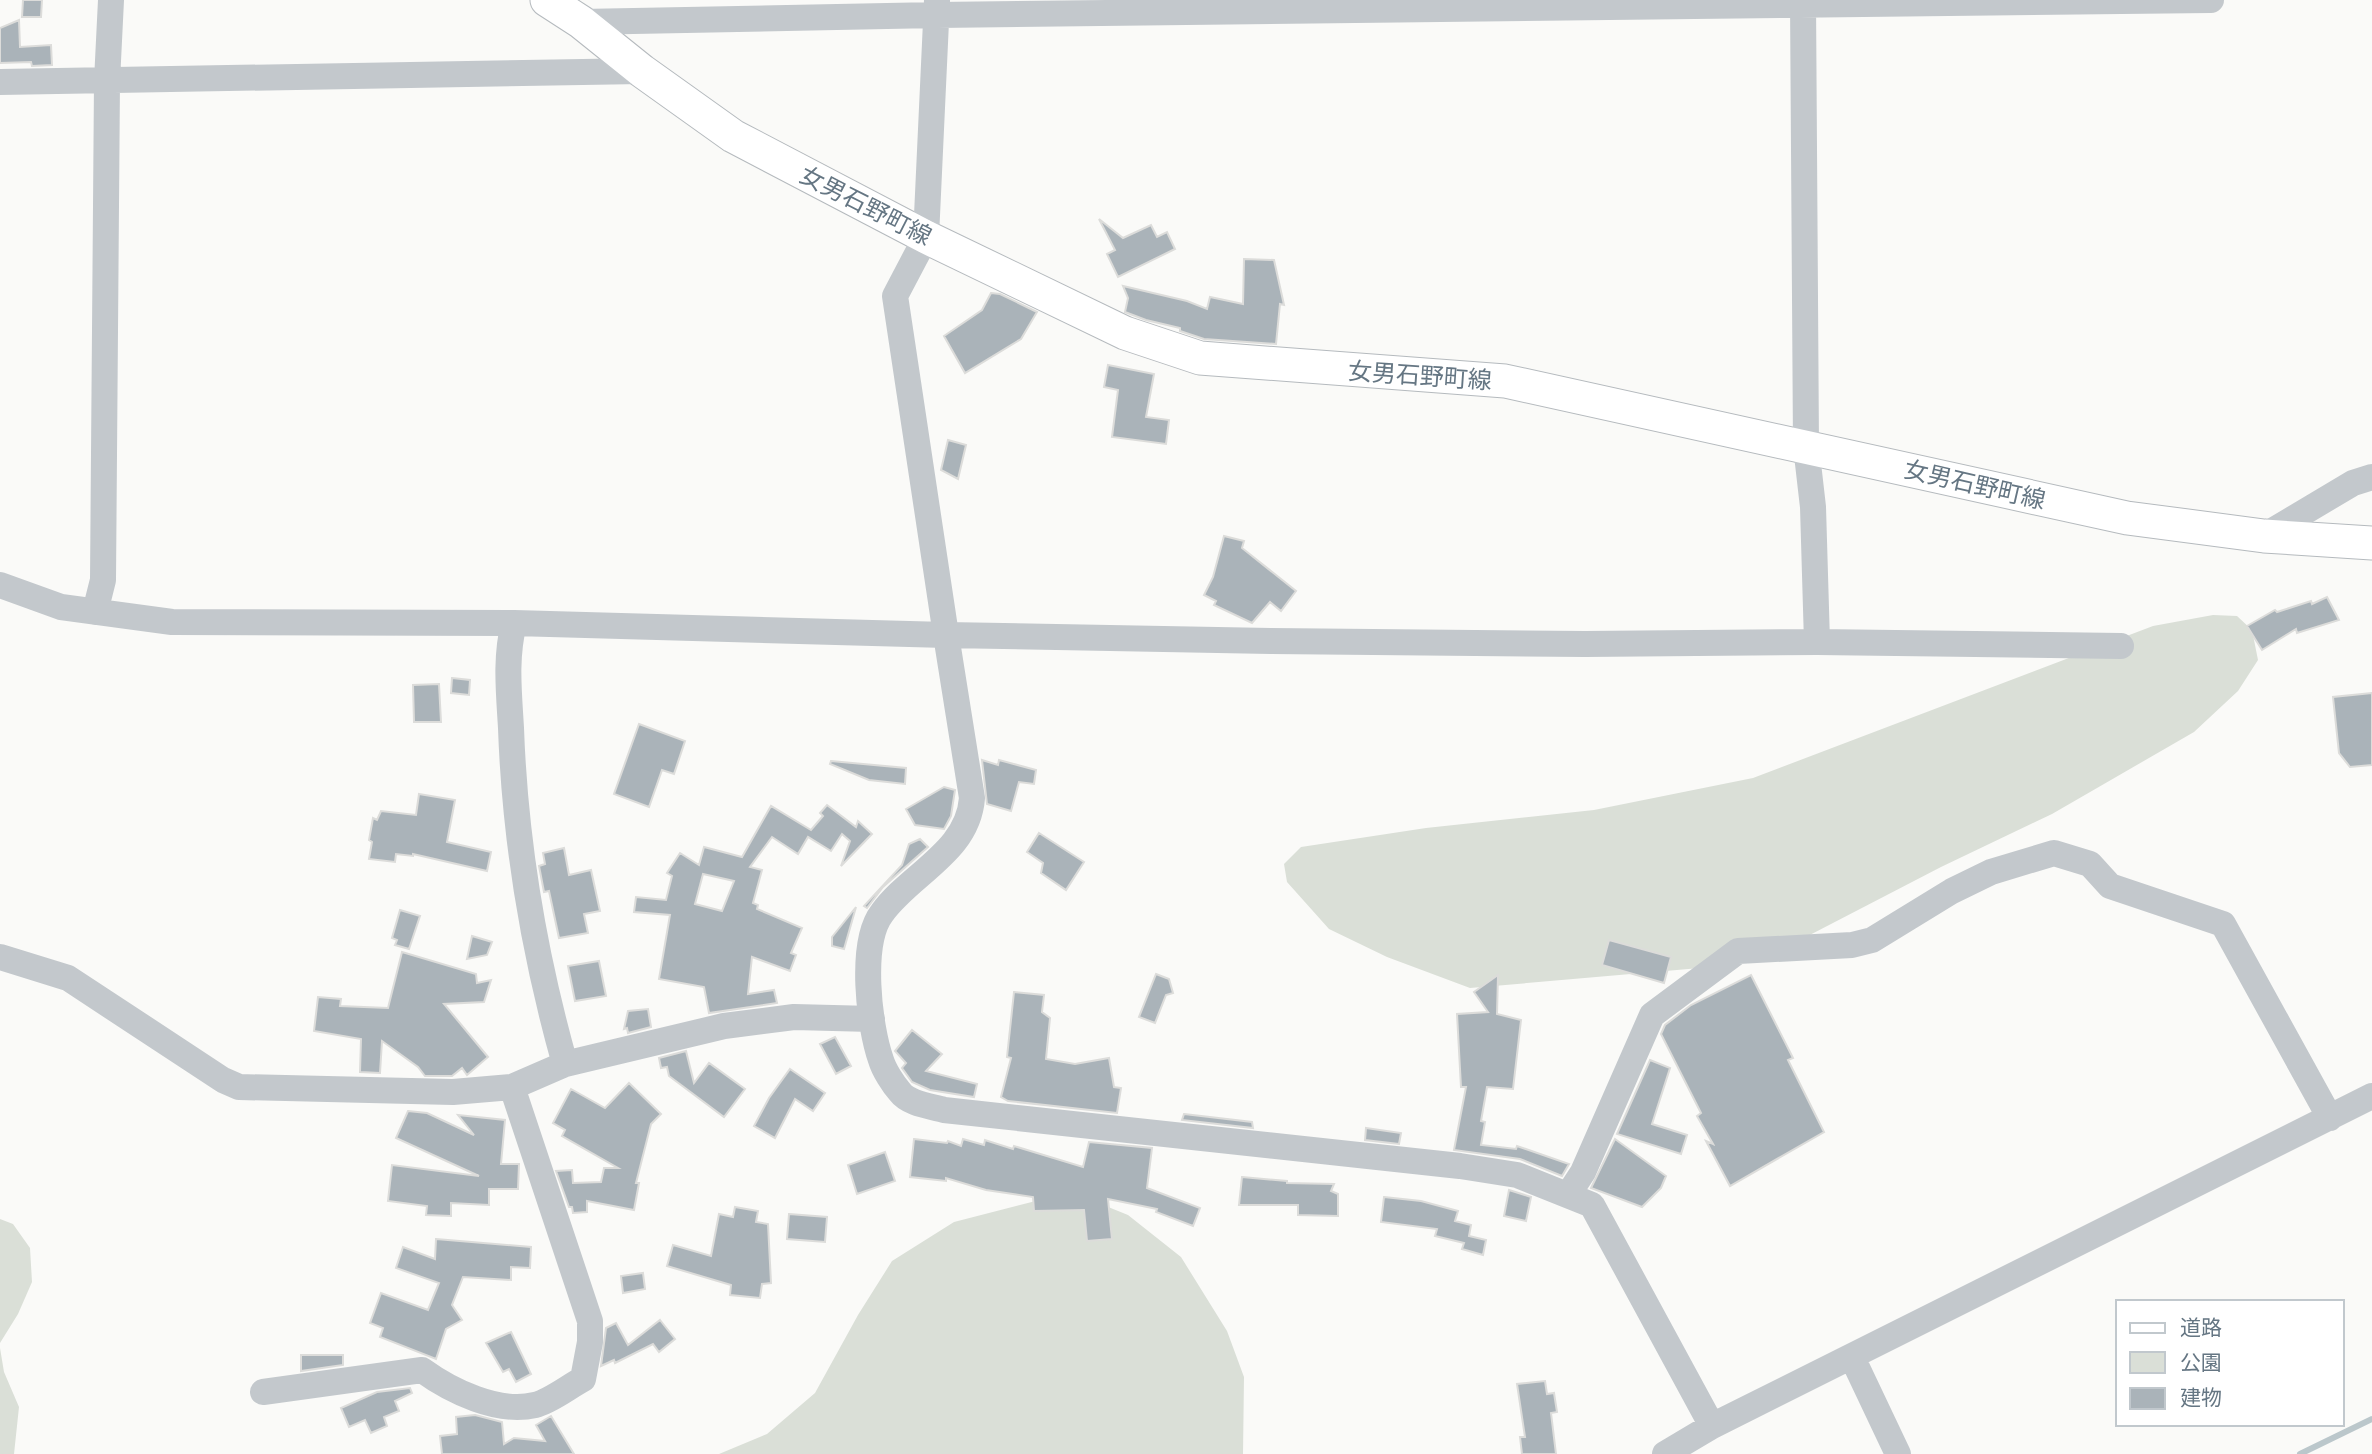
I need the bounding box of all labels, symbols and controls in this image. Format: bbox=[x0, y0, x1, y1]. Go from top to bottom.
street label: 女男石野町線 bbox=[794, 156, 938, 254]
street label: 女男石野町線 bbox=[1347, 352, 1493, 398]
street label: 女男石野町線 bbox=[1901, 450, 2049, 518]
legend bbox=[2116, 1300, 2344, 1426]
text: 道路 bbox=[2180, 1311, 2222, 1343]
text: 公園 bbox=[2180, 1346, 2222, 1378]
text: 建物 bbox=[2180, 1381, 2222, 1413]

